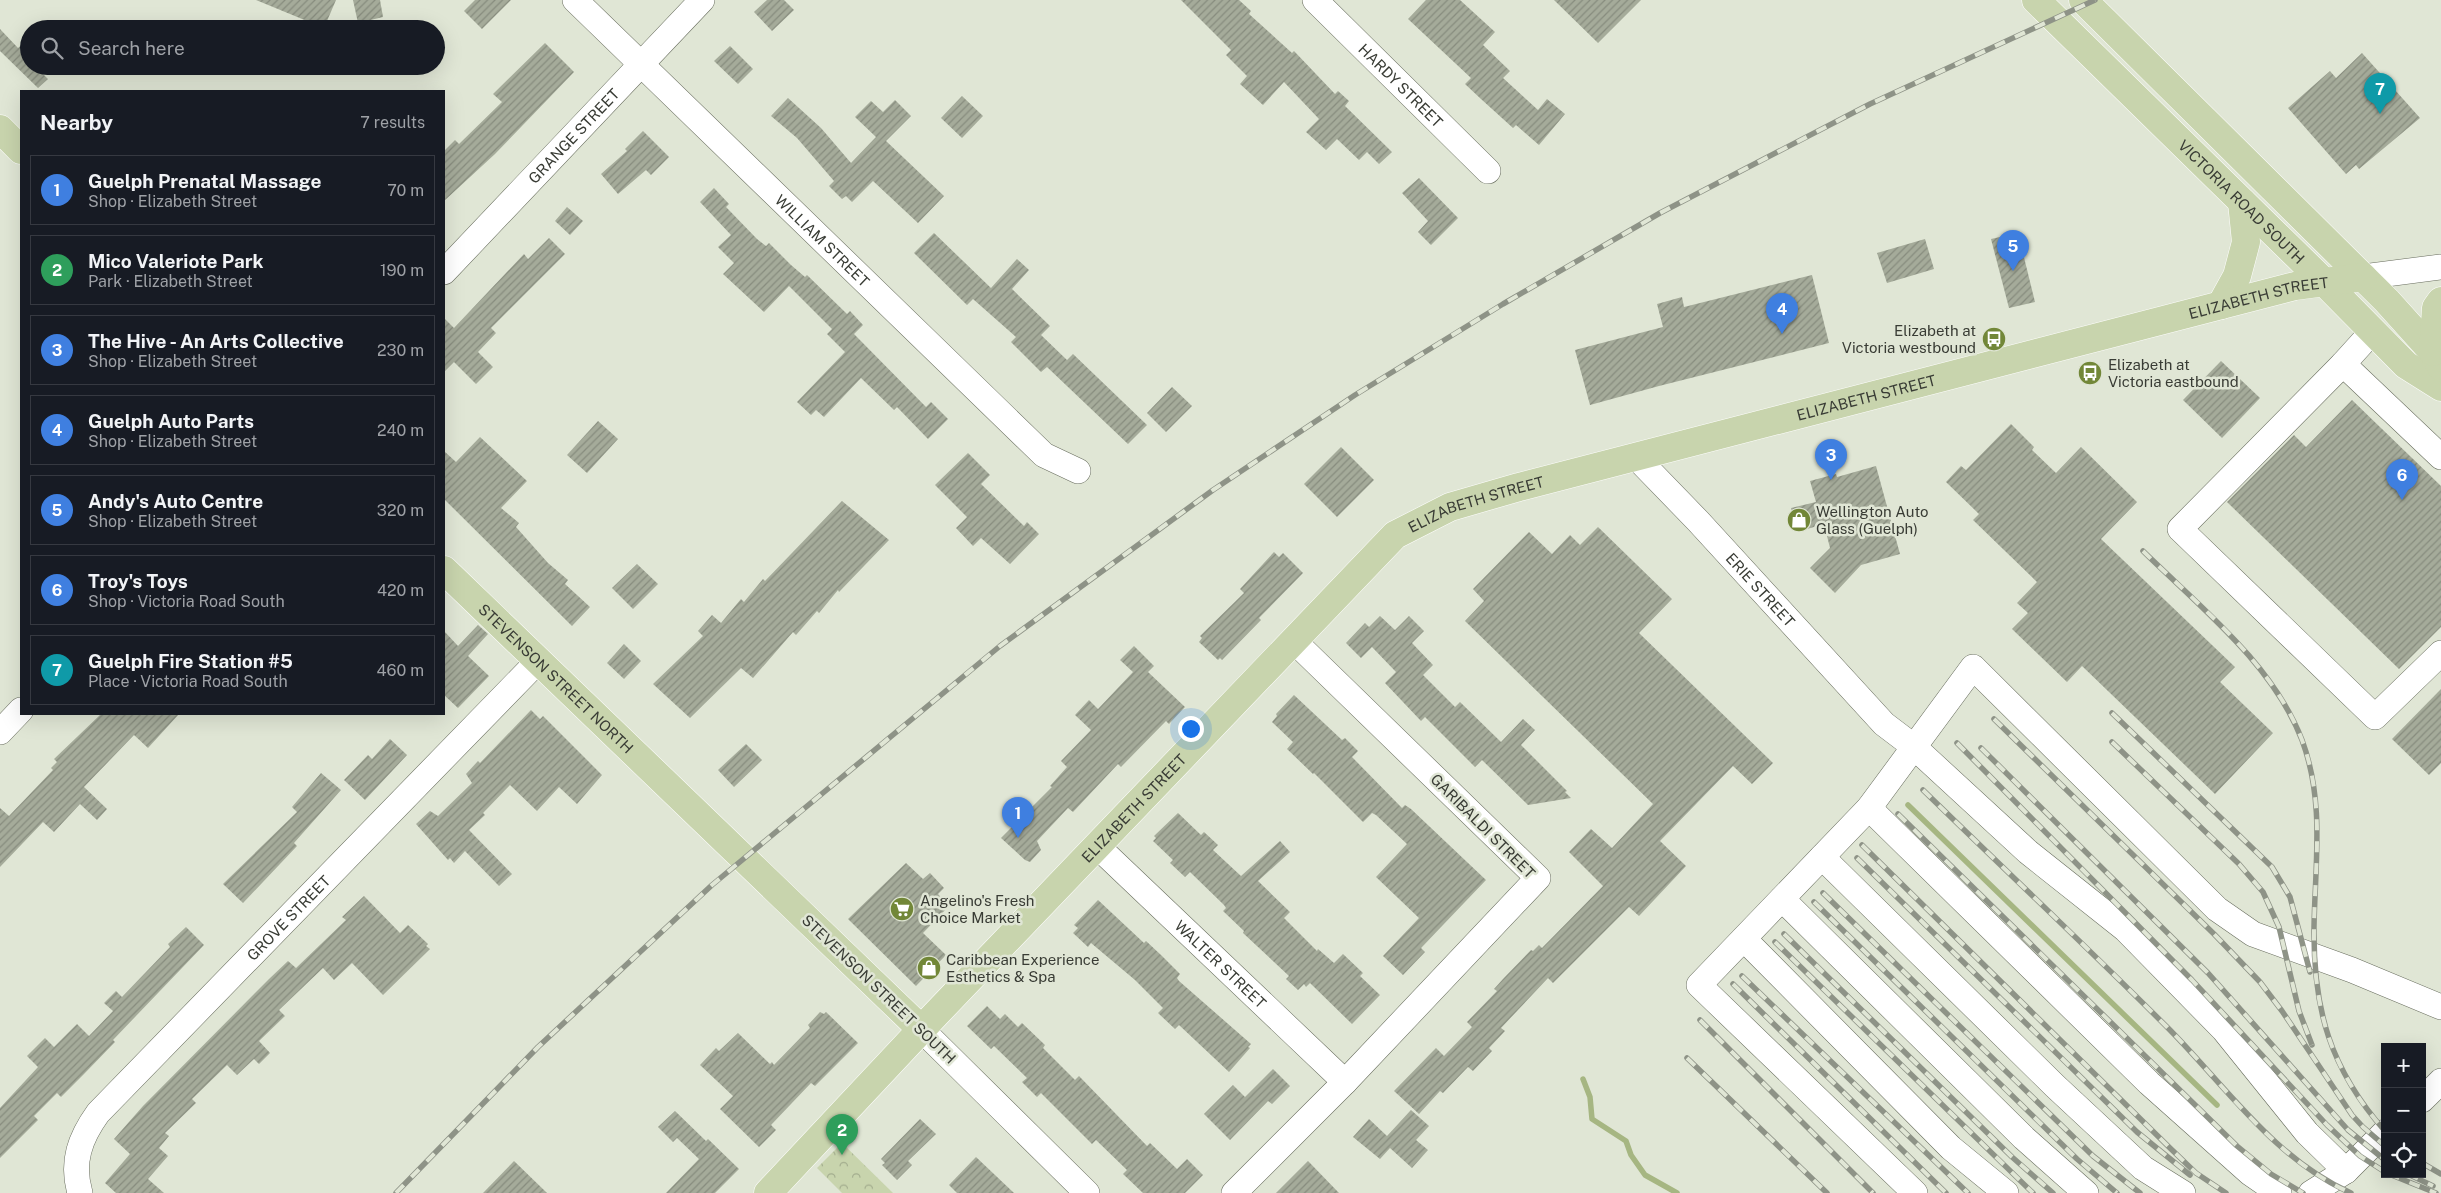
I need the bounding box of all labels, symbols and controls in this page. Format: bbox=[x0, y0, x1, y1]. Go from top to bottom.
search box bbox=[20, 20, 445, 75]
icon: search bbox=[38, 34, 66, 62]
text: Search here bbox=[78, 37, 185, 59]
street label: HARDY STREET bbox=[1355, 40, 1447, 130]
pin: 7 bbox=[2364, 73, 2396, 114]
street label: GRANGE STREET bbox=[525, 85, 622, 186]
text: Nearby bbox=[40, 110, 113, 135]
text: 7 results bbox=[360, 113, 425, 132]
street label: VICTORIA ROAD SOUTH bbox=[2175, 136, 2308, 267]
text: Guelph Prenatal Massage bbox=[88, 170, 321, 192]
text: 1 bbox=[54, 181, 60, 200]
text: 70 m bbox=[387, 181, 424, 200]
street label: WILLIAM STREET bbox=[772, 191, 873, 290]
text: Shop · Elizabeth Street bbox=[88, 192, 257, 211]
pin: 5 bbox=[1997, 230, 2029, 271]
text: Mico Valeriote Park bbox=[88, 250, 264, 272]
text: 2 bbox=[52, 261, 62, 280]
text: 190 m bbox=[380, 261, 424, 280]
text: Park · Elizabeth Street bbox=[88, 272, 253, 291]
street label: ELIZABETH STREET bbox=[2187, 273, 2329, 322]
pin: 4 bbox=[1766, 293, 1798, 334]
place label: Elizabeth at Victoria westbound bbox=[1842, 322, 1976, 356]
bus stop icon: Elizabeth at Victoria westbound bbox=[1981, 326, 2007, 352]
text: The Hive - An Arts Collective bbox=[88, 330, 344, 352]
text: 3 bbox=[52, 341, 62, 360]
text: 230 m bbox=[377, 341, 424, 360]
text: Shop · Elizabeth Street bbox=[88, 352, 257, 371]
place label: Elizabeth at Victoria eastbound bbox=[2108, 356, 2239, 390]
bus stop icon: Elizabeth at Victoria eastbound bbox=[2077, 360, 2103, 386]
street label: ELIZABETH STREET bbox=[1795, 371, 1938, 423]
text: Guelph Auto Parts bbox=[88, 410, 254, 432]
text: 4 bbox=[52, 421, 62, 440]
text: 240 m bbox=[377, 421, 424, 440]
text: Shop · Elizabeth Street bbox=[88, 432, 257, 451]
pin: 3 bbox=[1815, 439, 1847, 480]
pin: 6 bbox=[2386, 459, 2418, 500]
street label: ELIZABETH STREET bbox=[1405, 472, 1546, 536]
text: Andy's Auto Centre bbox=[88, 490, 263, 512]
text: 5 bbox=[52, 501, 62, 520]
text: 320 m bbox=[377, 501, 424, 520]
place label: Wellington Auto Glass (Guelph) bbox=[1816, 503, 1929, 537]
shop icon: Wellington Auto Glass (Guelph) bbox=[1786, 507, 1812, 533]
text: Shop · Elizabeth Street bbox=[88, 512, 257, 531]
street label: ERIE STREET bbox=[1723, 549, 1799, 630]
text: Troy's Toys bbox=[88, 570, 188, 592]
text: 6 bbox=[52, 581, 62, 600]
text: 420 m bbox=[377, 581, 424, 600]
text: Shop · Victoria Road South bbox=[88, 592, 285, 611]
street label: STEVENSON STREET NORTH bbox=[476, 600, 637, 756]
text: Guelph Fire Station #5 bbox=[88, 650, 293, 672]
text: 7 bbox=[52, 661, 62, 680]
text: 460 m bbox=[377, 661, 424, 680]
text: Place · Victoria Road South bbox=[88, 672, 288, 691]
your location bbox=[1178, 716, 1204, 742]
street label: ELIZABETH STREET bbox=[1078, 750, 1189, 865]
street label: GARIBALDI STREET bbox=[1427, 770, 1539, 882]
pin: 1 bbox=[1002, 797, 1034, 838]
street label: GROVE STREET bbox=[243, 872, 333, 964]
place label: Angelino's Fresh Choice Market bbox=[920, 892, 1034, 926]
supermarket icon: Angelino's Fresh Choice Market bbox=[889, 896, 915, 922]
street label: STEVENSON STREET SOUTH bbox=[799, 911, 959, 1067]
street label: WALTER STREET bbox=[1172, 917, 1270, 1011]
place label: Caribbean Experience Esthetics & Spa bbox=[946, 951, 1099, 985]
shop icon: Caribbean Experience Esthetics & Spa bbox=[916, 955, 942, 981]
map controls bbox=[2381, 1043, 2426, 1178]
button: + bbox=[2381, 1043, 2426, 1088]
button: − bbox=[2381, 1088, 2426, 1133]
pin: 2 bbox=[826, 1114, 858, 1155]
button: locate bbox=[2381, 1133, 2426, 1178]

